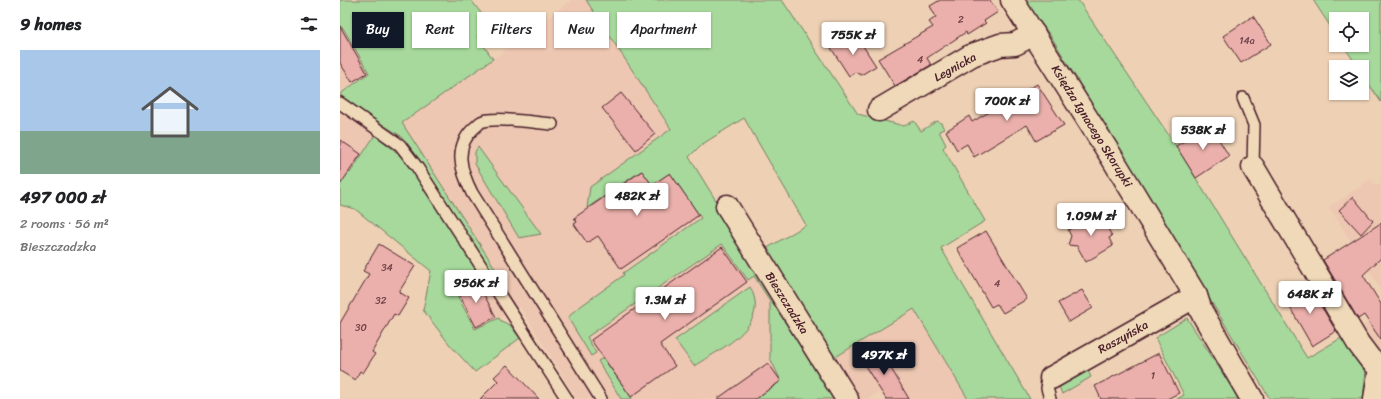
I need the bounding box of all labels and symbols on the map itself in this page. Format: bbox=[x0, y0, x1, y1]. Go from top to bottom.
house number: 2 bbox=[958, 11, 964, 29]
pin: 755K zł bbox=[816, 22, 890, 56]
house number: 14a bbox=[1239, 32, 1255, 50]
street label: Legnicka bbox=[930, 46, 980, 88]
house number: 4 bbox=[917, 51, 923, 69]
street label: Księdza Ignacego Skorupki bbox=[1045, 60, 1139, 192]
pin: 700K zł bbox=[970, 88, 1044, 122]
pin: 538K zł bbox=[1166, 117, 1240, 151]
pin: 482K zł bbox=[600, 183, 674, 217]
pin: 1.09M zł bbox=[1050, 203, 1132, 237]
house number: 34 bbox=[381, 259, 393, 277]
street label: Bieszczadzka bbox=[759, 267, 815, 339]
pin: 956K zł bbox=[439, 270, 513, 304]
house number: 4 bbox=[994, 275, 1000, 293]
pin: 648K zł bbox=[1273, 281, 1347, 315]
pin: 1.3M zł bbox=[628, 287, 702, 321]
house number: 32 bbox=[375, 292, 387, 310]
street label: Raszyńska bbox=[1094, 314, 1152, 360]
house number: 30 bbox=[355, 319, 367, 337]
pin: 497K zł bbox=[847, 342, 921, 376]
house number: 1 bbox=[1151, 367, 1155, 385]

